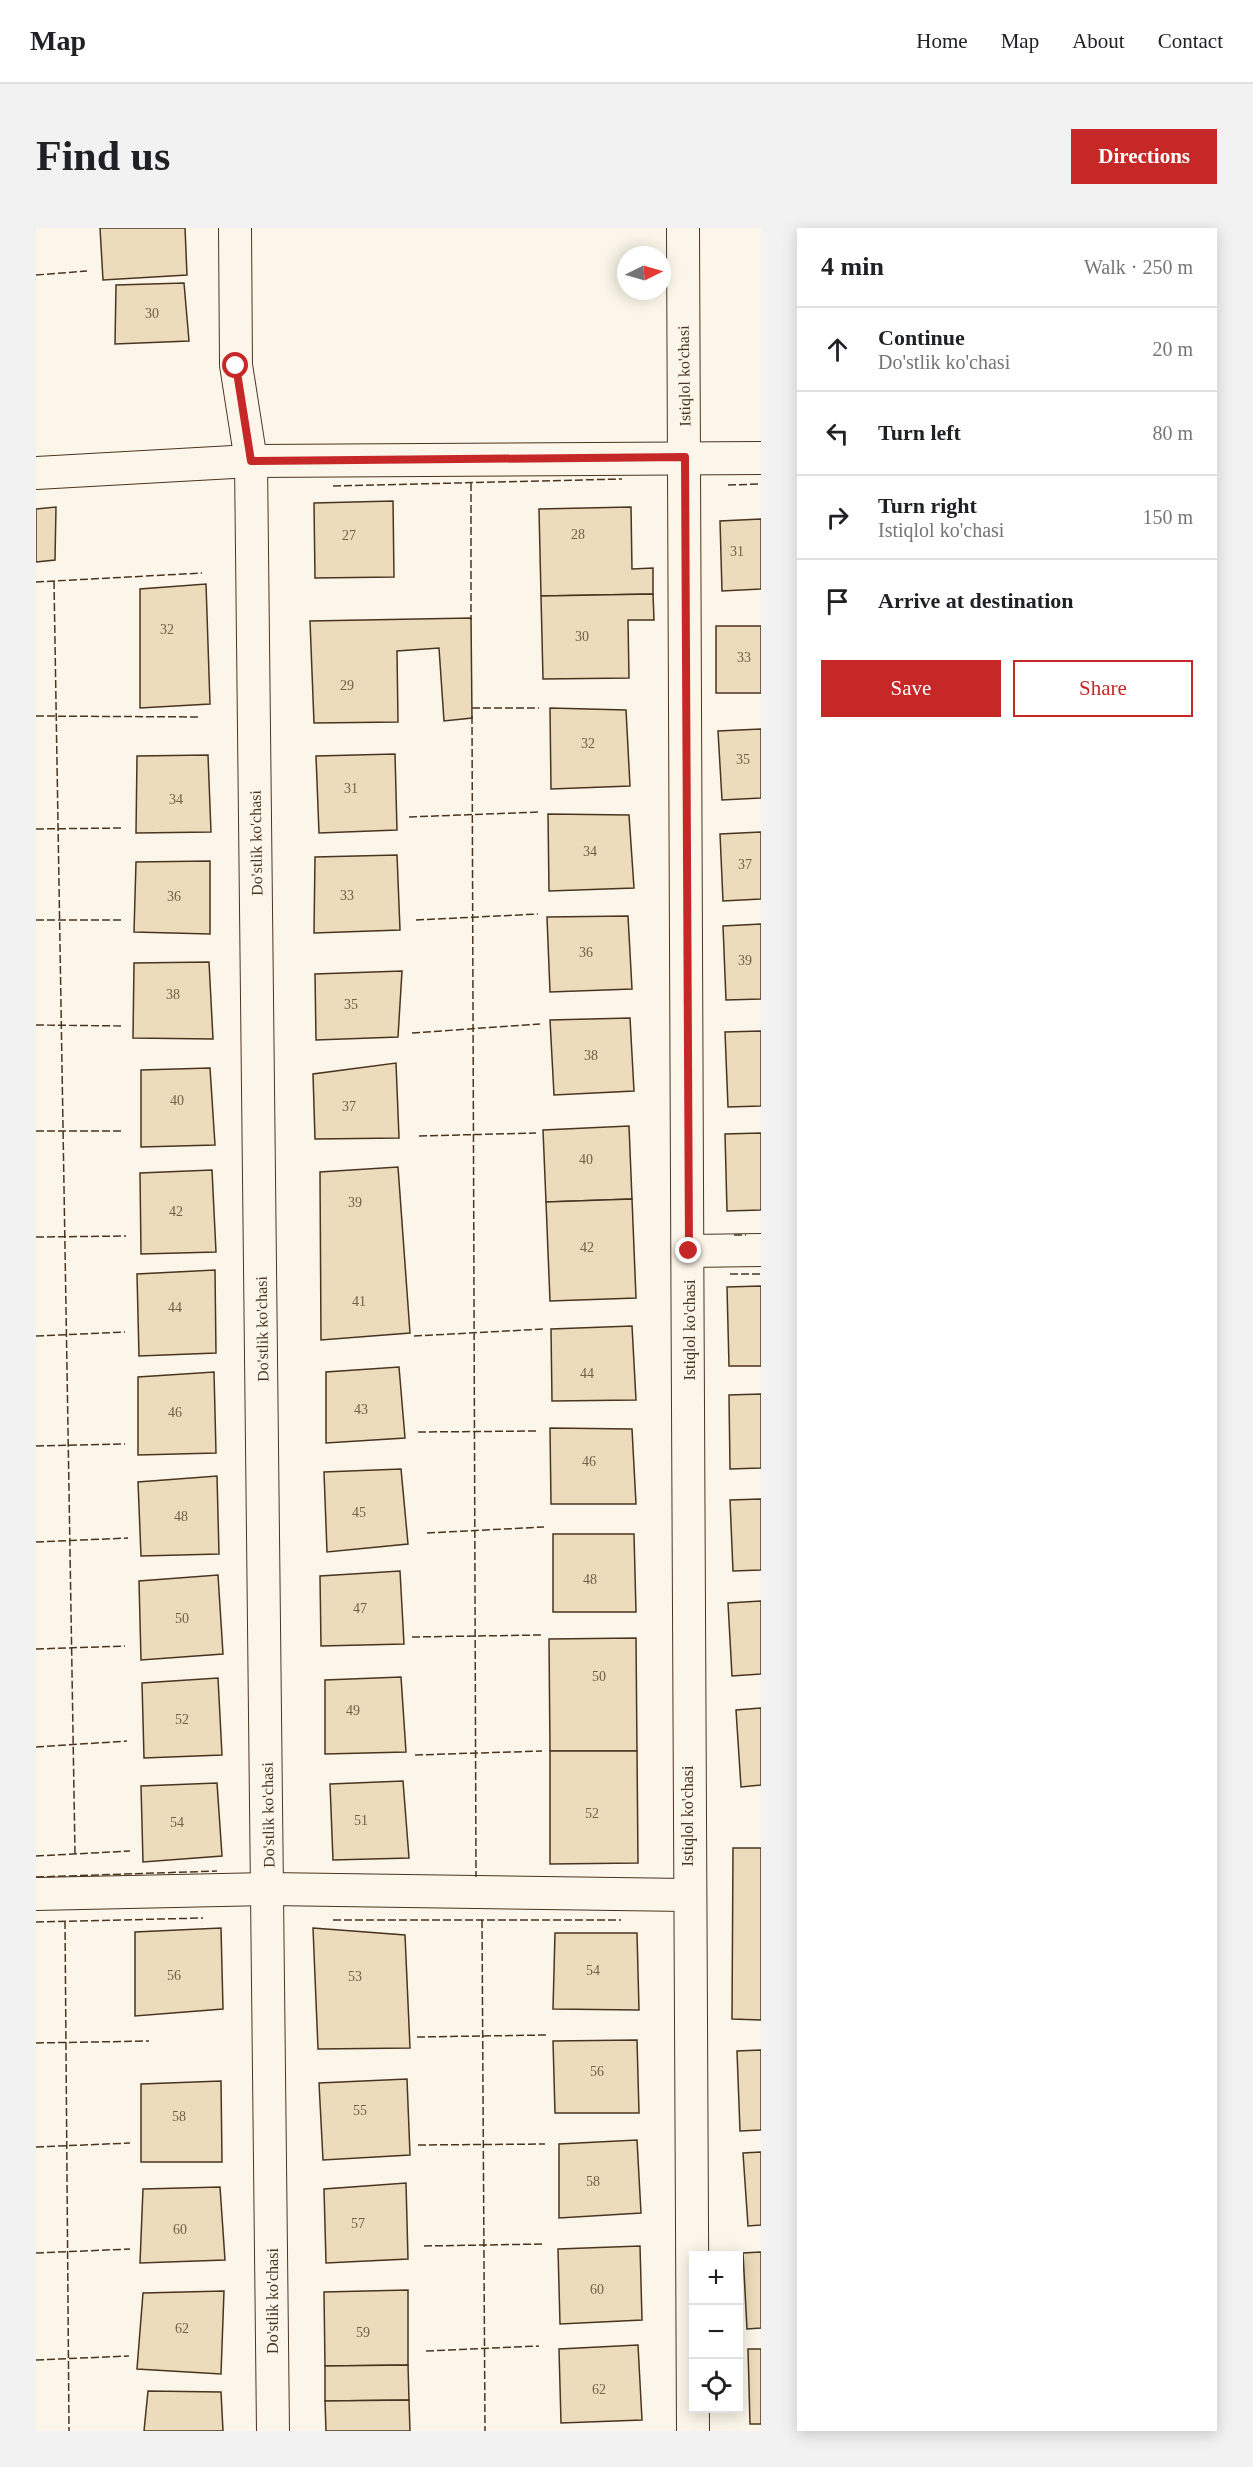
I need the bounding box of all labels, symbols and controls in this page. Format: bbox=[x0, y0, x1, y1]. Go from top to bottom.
text: Map bbox=[30, 25, 86, 56]
text: Home bbox=[916, 29, 968, 53]
text: Map bbox=[1001, 29, 1039, 53]
text: About bbox=[1072, 29, 1125, 53]
text: Contact bbox=[1158, 29, 1223, 53]
button: Directions bbox=[1071, 129, 1217, 184]
text: Find us bbox=[36, 133, 170, 179]
north arrow bbox=[617, 246, 671, 300]
text: 4 min bbox=[821, 252, 884, 281]
text: Walk · 250 m bbox=[1084, 256, 1193, 278]
house number: 30 bbox=[145, 306, 159, 321]
street label: Istiqlol ko'chasi bbox=[675, 325, 694, 427]
text: Continue bbox=[878, 325, 965, 350]
icon: ahead bbox=[821, 333, 854, 366]
text: 20 m bbox=[1152, 338, 1193, 360]
text: Do'stlik ko'chasi bbox=[878, 351, 1010, 373]
route start bbox=[222, 352, 248, 378]
icon: left bbox=[821, 417, 854, 450]
text: Turn left bbox=[878, 420, 961, 445]
text: 80 m bbox=[1152, 422, 1193, 444]
text: Turn right bbox=[878, 493, 977, 518]
icon: right bbox=[821, 501, 854, 534]
text: 150 m bbox=[1142, 506, 1193, 528]
text: Istiqlol ko'chasi bbox=[878, 519, 1004, 541]
house number: 28 bbox=[571, 527, 585, 542]
house number: 27 bbox=[342, 528, 356, 543]
house number: 31 bbox=[730, 544, 744, 559]
icon: arrive bbox=[821, 585, 854, 618]
text: Arrive at destination bbox=[878, 588, 1074, 613]
house number: 32 bbox=[160, 622, 174, 637]
house number: 30 bbox=[575, 629, 589, 644]
house number: 33 bbox=[737, 650, 751, 665]
button: Save bbox=[821, 660, 1001, 717]
button: Share bbox=[1013, 660, 1193, 717]
house number: 29 bbox=[340, 678, 354, 693]
house number: 32 bbox=[581, 736, 595, 751]
house number: 35 bbox=[736, 752, 750, 767]
house number: 31 bbox=[344, 781, 358, 796]
street label: Do'stlik ko'chasi bbox=[247, 789, 265, 896]
house number: 34 bbox=[169, 792, 183, 807]
house number: 34 bbox=[583, 844, 597, 859]
house number: 37 bbox=[738, 857, 752, 872]
house number: 33 bbox=[340, 888, 354, 903]
house number: 36 bbox=[167, 889, 181, 904]
house number: 36 bbox=[579, 945, 593, 960]
house number: 39 bbox=[738, 953, 752, 968]
house number: 38 bbox=[166, 987, 180, 1002]
house number: 35 bbox=[344, 997, 358, 1012]
house number: 38 bbox=[584, 1048, 598, 1063]
house number: 40 bbox=[170, 1093, 184, 1108]
house number: 37 bbox=[342, 1099, 356, 1114]
house number: 40 bbox=[579, 1152, 593, 1167]
house number: 39 bbox=[348, 1195, 362, 1210]
house number: 42 bbox=[169, 1204, 183, 1219]
route end bbox=[675, 1237, 701, 1263]
house number: 42 bbox=[580, 1240, 594, 1255]
street label: Do'stlik ko'chasi bbox=[253, 1275, 271, 1382]
street label: Istiqlol ko'chasi bbox=[681, 1279, 699, 1381]
house number: 41 bbox=[352, 1294, 366, 1309]
house number: 44 bbox=[168, 1300, 182, 1315]
house number: 44 bbox=[580, 1366, 594, 1381]
house number: 43 bbox=[354, 1402, 368, 1417]
house number: 46 bbox=[168, 1405, 182, 1420]
house number: 46 bbox=[582, 1454, 596, 1469]
house number: 45 bbox=[352, 1505, 366, 1520]
house number: 48 bbox=[174, 1509, 188, 1524]
house number: 48 bbox=[583, 1572, 597, 1587]
house number: 47 bbox=[353, 1601, 367, 1616]
house number: 50 bbox=[175, 1611, 189, 1626]
house number: 50 bbox=[592, 1669, 606, 1684]
house number: 49 bbox=[346, 1703, 360, 1718]
house number: 52 bbox=[175, 1712, 189, 1727]
street label: Do'stlik ko'chasi bbox=[259, 1761, 277, 1868]
street label: Istiqlol ko'chasi bbox=[679, 1765, 697, 1867]
house number: 52 bbox=[585, 1806, 599, 1821]
house number: 51 bbox=[354, 1813, 368, 1828]
house number: 54 bbox=[170, 1815, 184, 1830]
house number: 54 bbox=[586, 1963, 600, 1978]
house number: 56 bbox=[167, 1968, 181, 1983]
house number: 53 bbox=[348, 1969, 362, 1984]
house number: 56 bbox=[590, 2064, 604, 2079]
house number: 55 bbox=[353, 2103, 367, 2118]
house number: 58 bbox=[172, 2109, 186, 2124]
house number: 58 bbox=[586, 2174, 600, 2189]
house number: 57 bbox=[351, 2216, 365, 2231]
house number: 60 bbox=[173, 2222, 187, 2237]
street label: Do'stlik ko'chasi bbox=[264, 2248, 281, 2354]
map controls bbox=[689, 2251, 743, 2413]
button: + bbox=[689, 2251, 743, 2305]
house number: 60 bbox=[590, 2282, 604, 2297]
button: − bbox=[689, 2305, 743, 2359]
house number: 62 bbox=[175, 2321, 189, 2336]
house number: 59 bbox=[356, 2325, 370, 2340]
button: locate bbox=[689, 2359, 743, 2413]
house number: 62 bbox=[592, 2382, 606, 2397]

